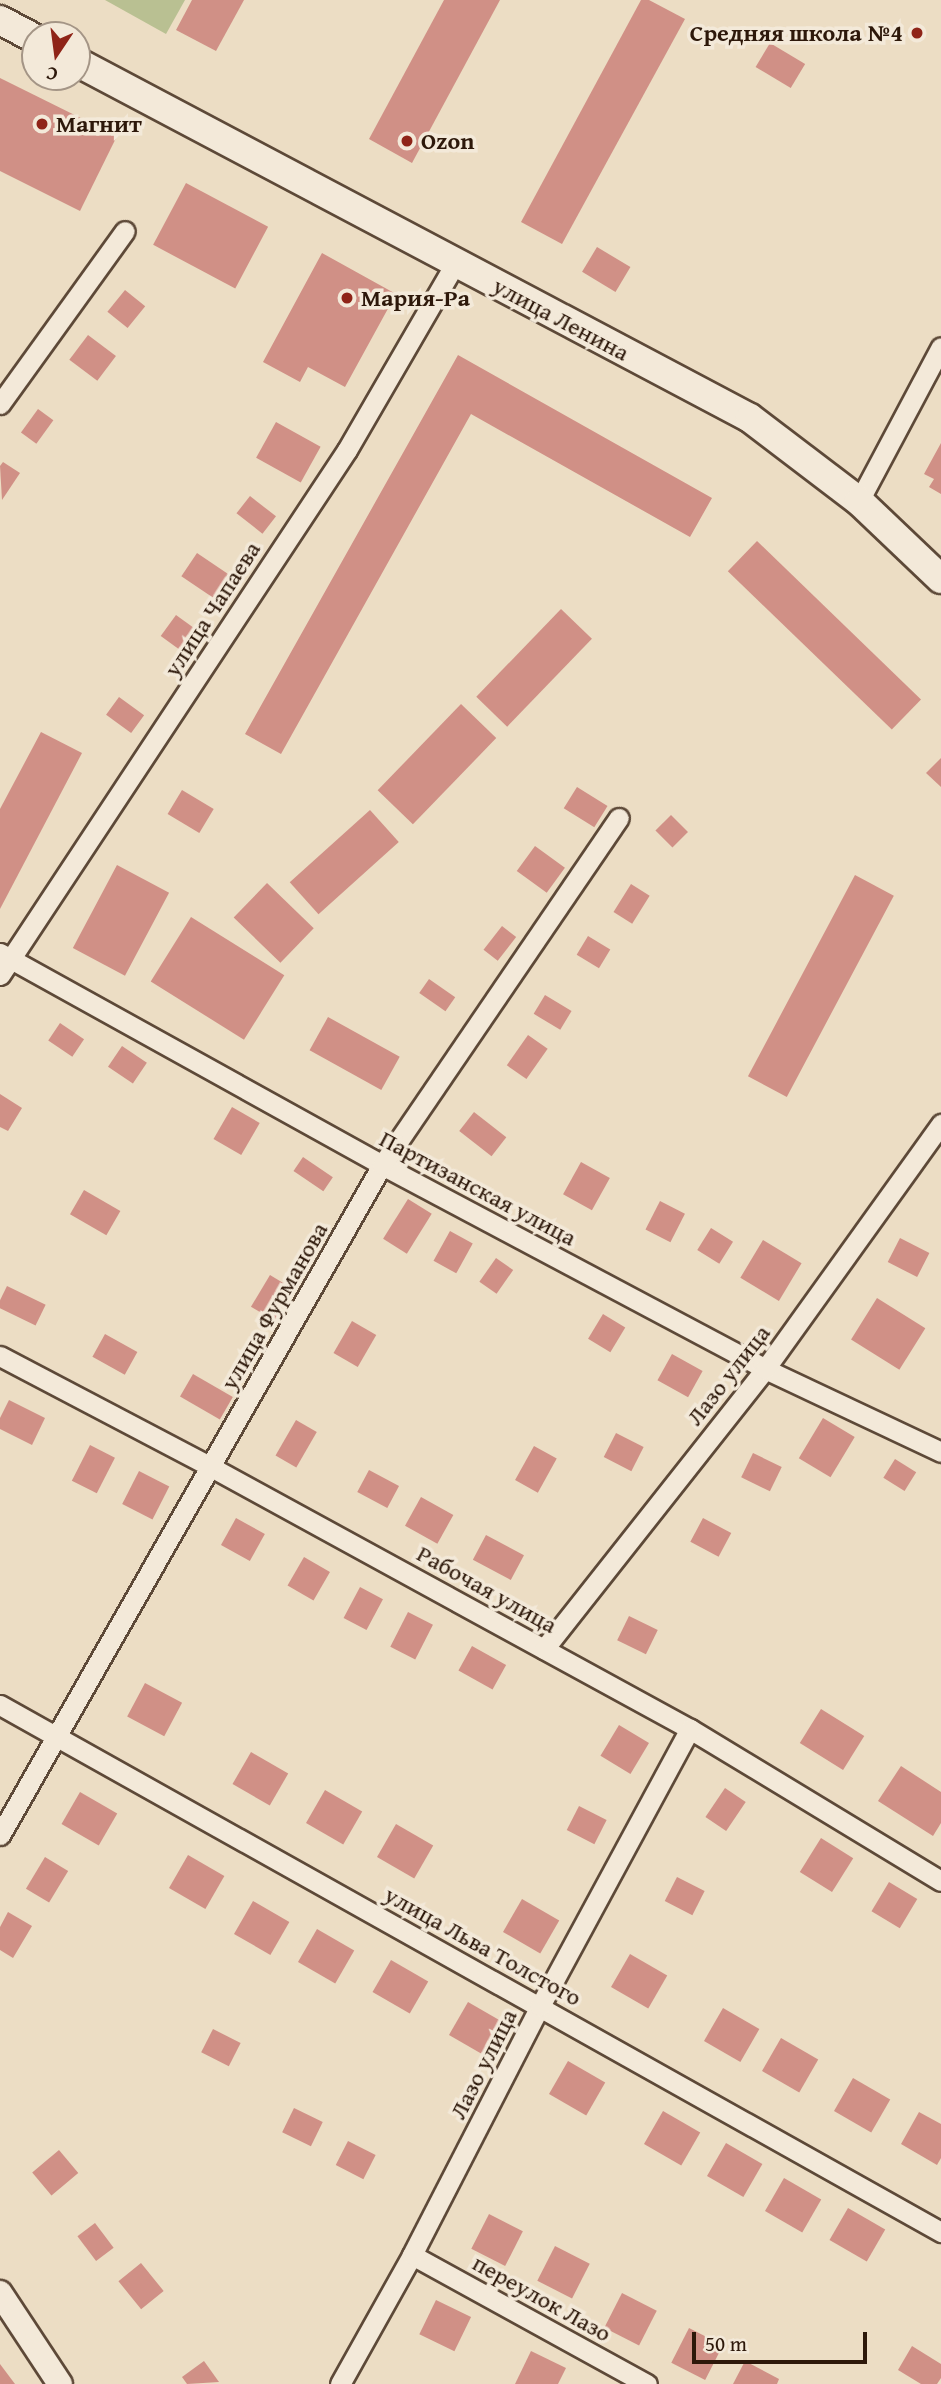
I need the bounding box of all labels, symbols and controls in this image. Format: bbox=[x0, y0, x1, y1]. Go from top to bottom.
place label: Средняя школа №4 bbox=[690, 19, 903, 47]
north arrow bbox=[21, 21, 91, 91]
marker: Средняя школа №4 bbox=[909, 25, 925, 41]
text: С bbox=[43, 60, 60, 89]
place label: Магнит bbox=[56, 110, 142, 138]
marker: Магнит bbox=[34, 116, 50, 132]
place label: Ozon bbox=[421, 127, 474, 155]
marker: Ozon bbox=[399, 133, 415, 149]
street label: улица Ленина bbox=[488, 271, 634, 367]
place label: Мария-Ра bbox=[361, 284, 470, 312]
marker: Мария-Ра bbox=[339, 290, 355, 306]
street label: улица Чапаева bbox=[158, 536, 266, 682]
street label: Партизанская улица bbox=[375, 1124, 581, 1252]
street label: улица Фурманова bbox=[214, 1217, 334, 1395]
street label: Лазо улица bbox=[680, 1319, 776, 1431]
street label: Рабочая улица bbox=[412, 1539, 562, 1639]
street label: улица Льва Толстого bbox=[379, 1880, 587, 2012]
street label: Лазо улица bbox=[443, 2004, 523, 2124]
street label: переулок Лазо bbox=[468, 2248, 616, 2348]
scale bar bbox=[696, 2318, 871, 2362]
text: 50 m bbox=[705, 2328, 747, 2359]

